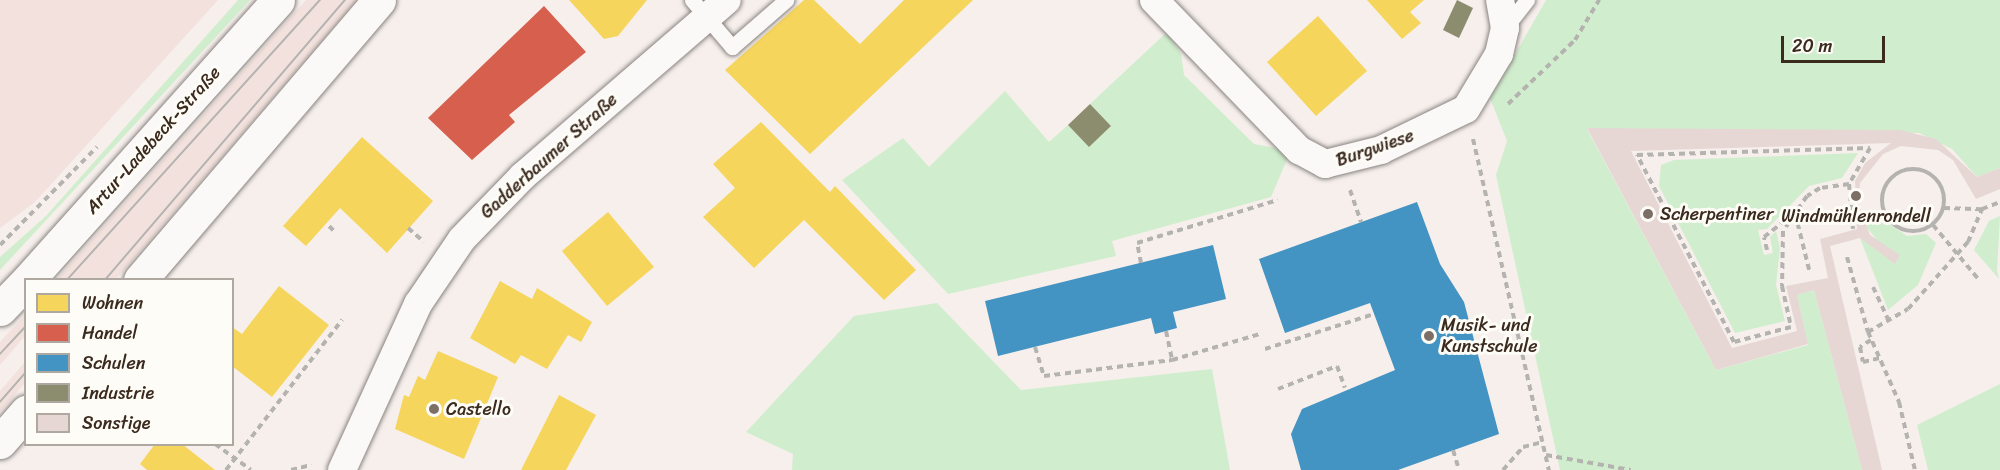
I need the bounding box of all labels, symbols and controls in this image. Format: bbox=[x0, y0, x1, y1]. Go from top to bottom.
scale bar bbox=[1784, 24, 1888, 62]
text: 20 m bbox=[1792, 30, 1832, 62]
street label: Artur-Ladebeck-Straße bbox=[81, 62, 225, 218]
street label: Gadderbaumer Straße bbox=[476, 89, 622, 223]
street label: Burgwiese bbox=[1333, 125, 1417, 171]
marker: Windmühlenrondell bbox=[1849, 189, 1863, 203]
place label: Scherpentiner bbox=[1660, 203, 1773, 225]
place label: Windmühlenrondell bbox=[1781, 205, 1931, 227]
marker: Scherpentiner bbox=[1641, 207, 1655, 221]
legend bbox=[24, 278, 234, 446]
text: Wohnen bbox=[82, 287, 143, 319]
place label: Musik- und Kunstschule bbox=[1441, 315, 1538, 358]
text: Handel bbox=[82, 317, 137, 349]
marker: Musik- und Kunstschule bbox=[1422, 329, 1436, 343]
text: Schulen bbox=[82, 347, 145, 379]
text: Industrie bbox=[82, 377, 154, 409]
place label: Castello bbox=[446, 398, 511, 420]
marker: Castello bbox=[427, 402, 441, 416]
text: Sonstige bbox=[82, 407, 150, 439]

